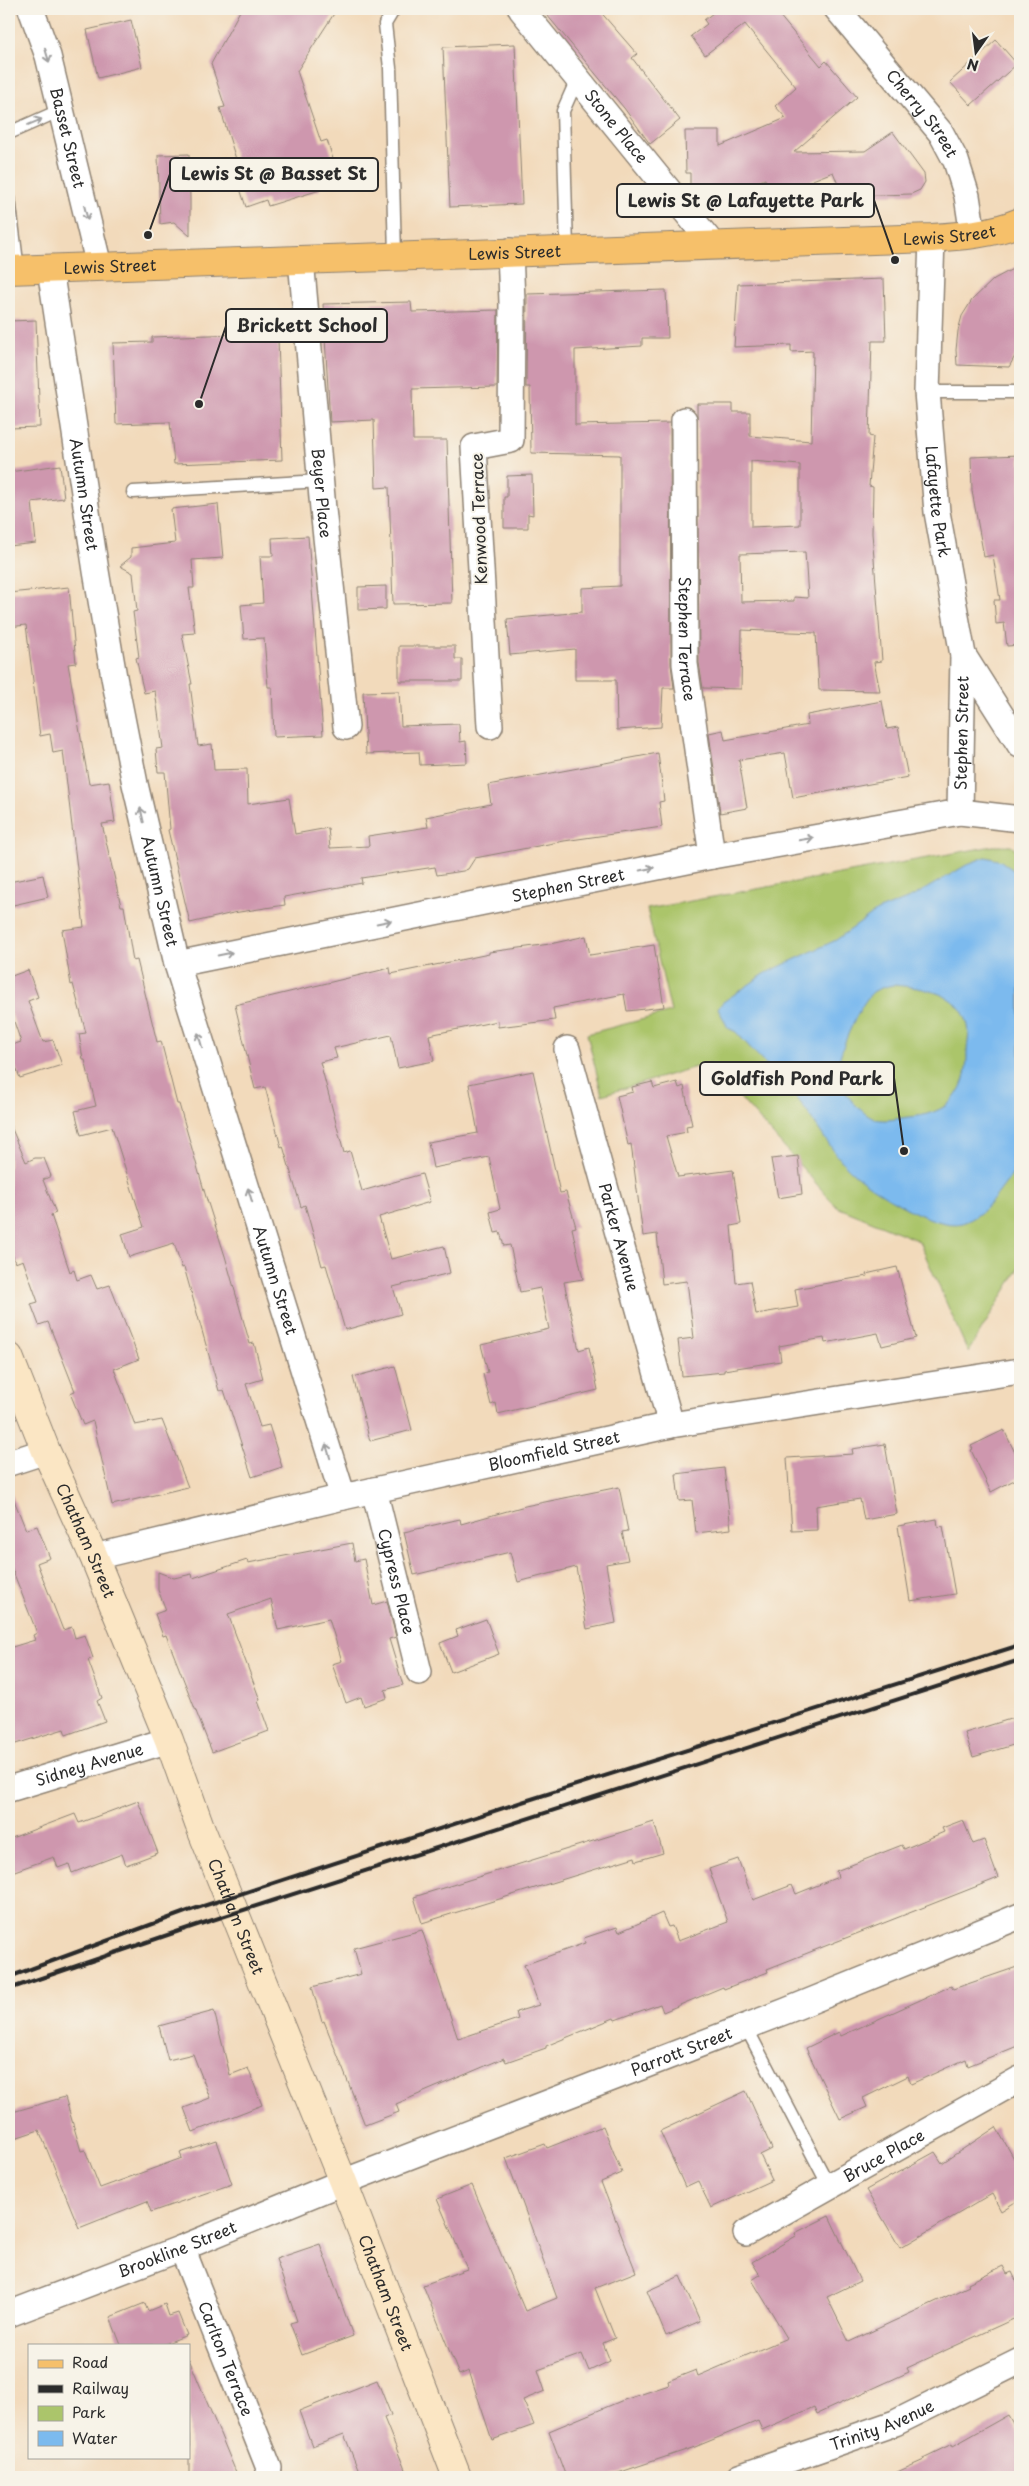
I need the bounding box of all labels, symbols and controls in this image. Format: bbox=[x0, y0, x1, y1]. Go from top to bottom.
north arrow bbox=[952, 28, 1002, 78]
one-way arrow bbox=[43, 46, 53, 62]
text: N bbox=[965, 54, 981, 77]
street label: Cherry Street bbox=[881, 63, 965, 162]
street label: Stone Place bbox=[580, 83, 655, 168]
street label: Basset Street bbox=[45, 85, 93, 191]
one-way arrow bbox=[27, 116, 42, 126]
callout: Lewis St @ Basset St bbox=[170, 158, 378, 191]
text: Lewis St @ Basset St bbox=[181, 159, 368, 186]
callout: Lewis St @ Lafayette Park bbox=[617, 184, 874, 217]
text: Lewis St @ Lafayette Park bbox=[628, 186, 864, 213]
one-way arrow bbox=[82, 204, 91, 220]
street label: Lewis Street bbox=[903, 217, 998, 250]
street label: Lewis Street bbox=[468, 238, 562, 265]
street label: Lewis Street bbox=[63, 252, 157, 279]
callout: Brickett School bbox=[226, 309, 387, 342]
text: Brickett School bbox=[236, 311, 378, 338]
street label: Autumn Street bbox=[65, 436, 106, 553]
street label: Lafayette Park bbox=[920, 444, 958, 559]
street label: Beyer Place bbox=[307, 447, 339, 539]
street label: Kenwood Terrace bbox=[464, 453, 492, 585]
street label: Stephen Terrace bbox=[674, 577, 703, 702]
street label: Stephen Street bbox=[947, 675, 974, 790]
one-way arrow bbox=[137, 808, 146, 824]
street label: Autumn Street bbox=[136, 833, 186, 949]
one-way arrow bbox=[798, 834, 814, 844]
street label: Stephen Street bbox=[509, 861, 627, 907]
one-way arrow bbox=[638, 864, 654, 874]
one-way arrow bbox=[376, 917, 392, 927]
one-way arrow bbox=[217, 949, 233, 959]
one-way arrow bbox=[194, 1033, 204, 1049]
callout: Goldfish Pond Park bbox=[700, 1062, 894, 1095]
text: Goldfish Pond Park bbox=[711, 1064, 883, 1091]
street label: Parker Avenue bbox=[594, 1180, 646, 1293]
one-way arrow bbox=[244, 1187, 254, 1203]
street label: Autumn Street bbox=[248, 1222, 305, 1338]
street label: Bloomfield Street bbox=[486, 1424, 622, 1476]
one-way arrow bbox=[323, 1443, 333, 1459]
street label: Chatham Street bbox=[51, 1479, 123, 1602]
street label: Cypress Place bbox=[373, 1526, 422, 1637]
street label: Sidney Avenue bbox=[32, 1736, 146, 1791]
street label: Chatham Street bbox=[203, 1854, 271, 1978]
street label: Parrott Street bbox=[627, 2020, 736, 2081]
street label: Bruce Place bbox=[838, 2122, 928, 2187]
street label: Brookline Street bbox=[114, 2214, 240, 2283]
street label: Chatham Street bbox=[353, 2231, 420, 2355]
street label: Carlton Terrace bbox=[193, 2297, 260, 2419]
legend bbox=[28, 2344, 190, 2458]
text: Road bbox=[72, 2350, 108, 2373]
text: Railway bbox=[72, 2376, 129, 2399]
street label: Trinity Avenue bbox=[826, 2393, 938, 2456]
text: Park bbox=[72, 2400, 106, 2423]
text: Water bbox=[72, 2426, 117, 2449]

